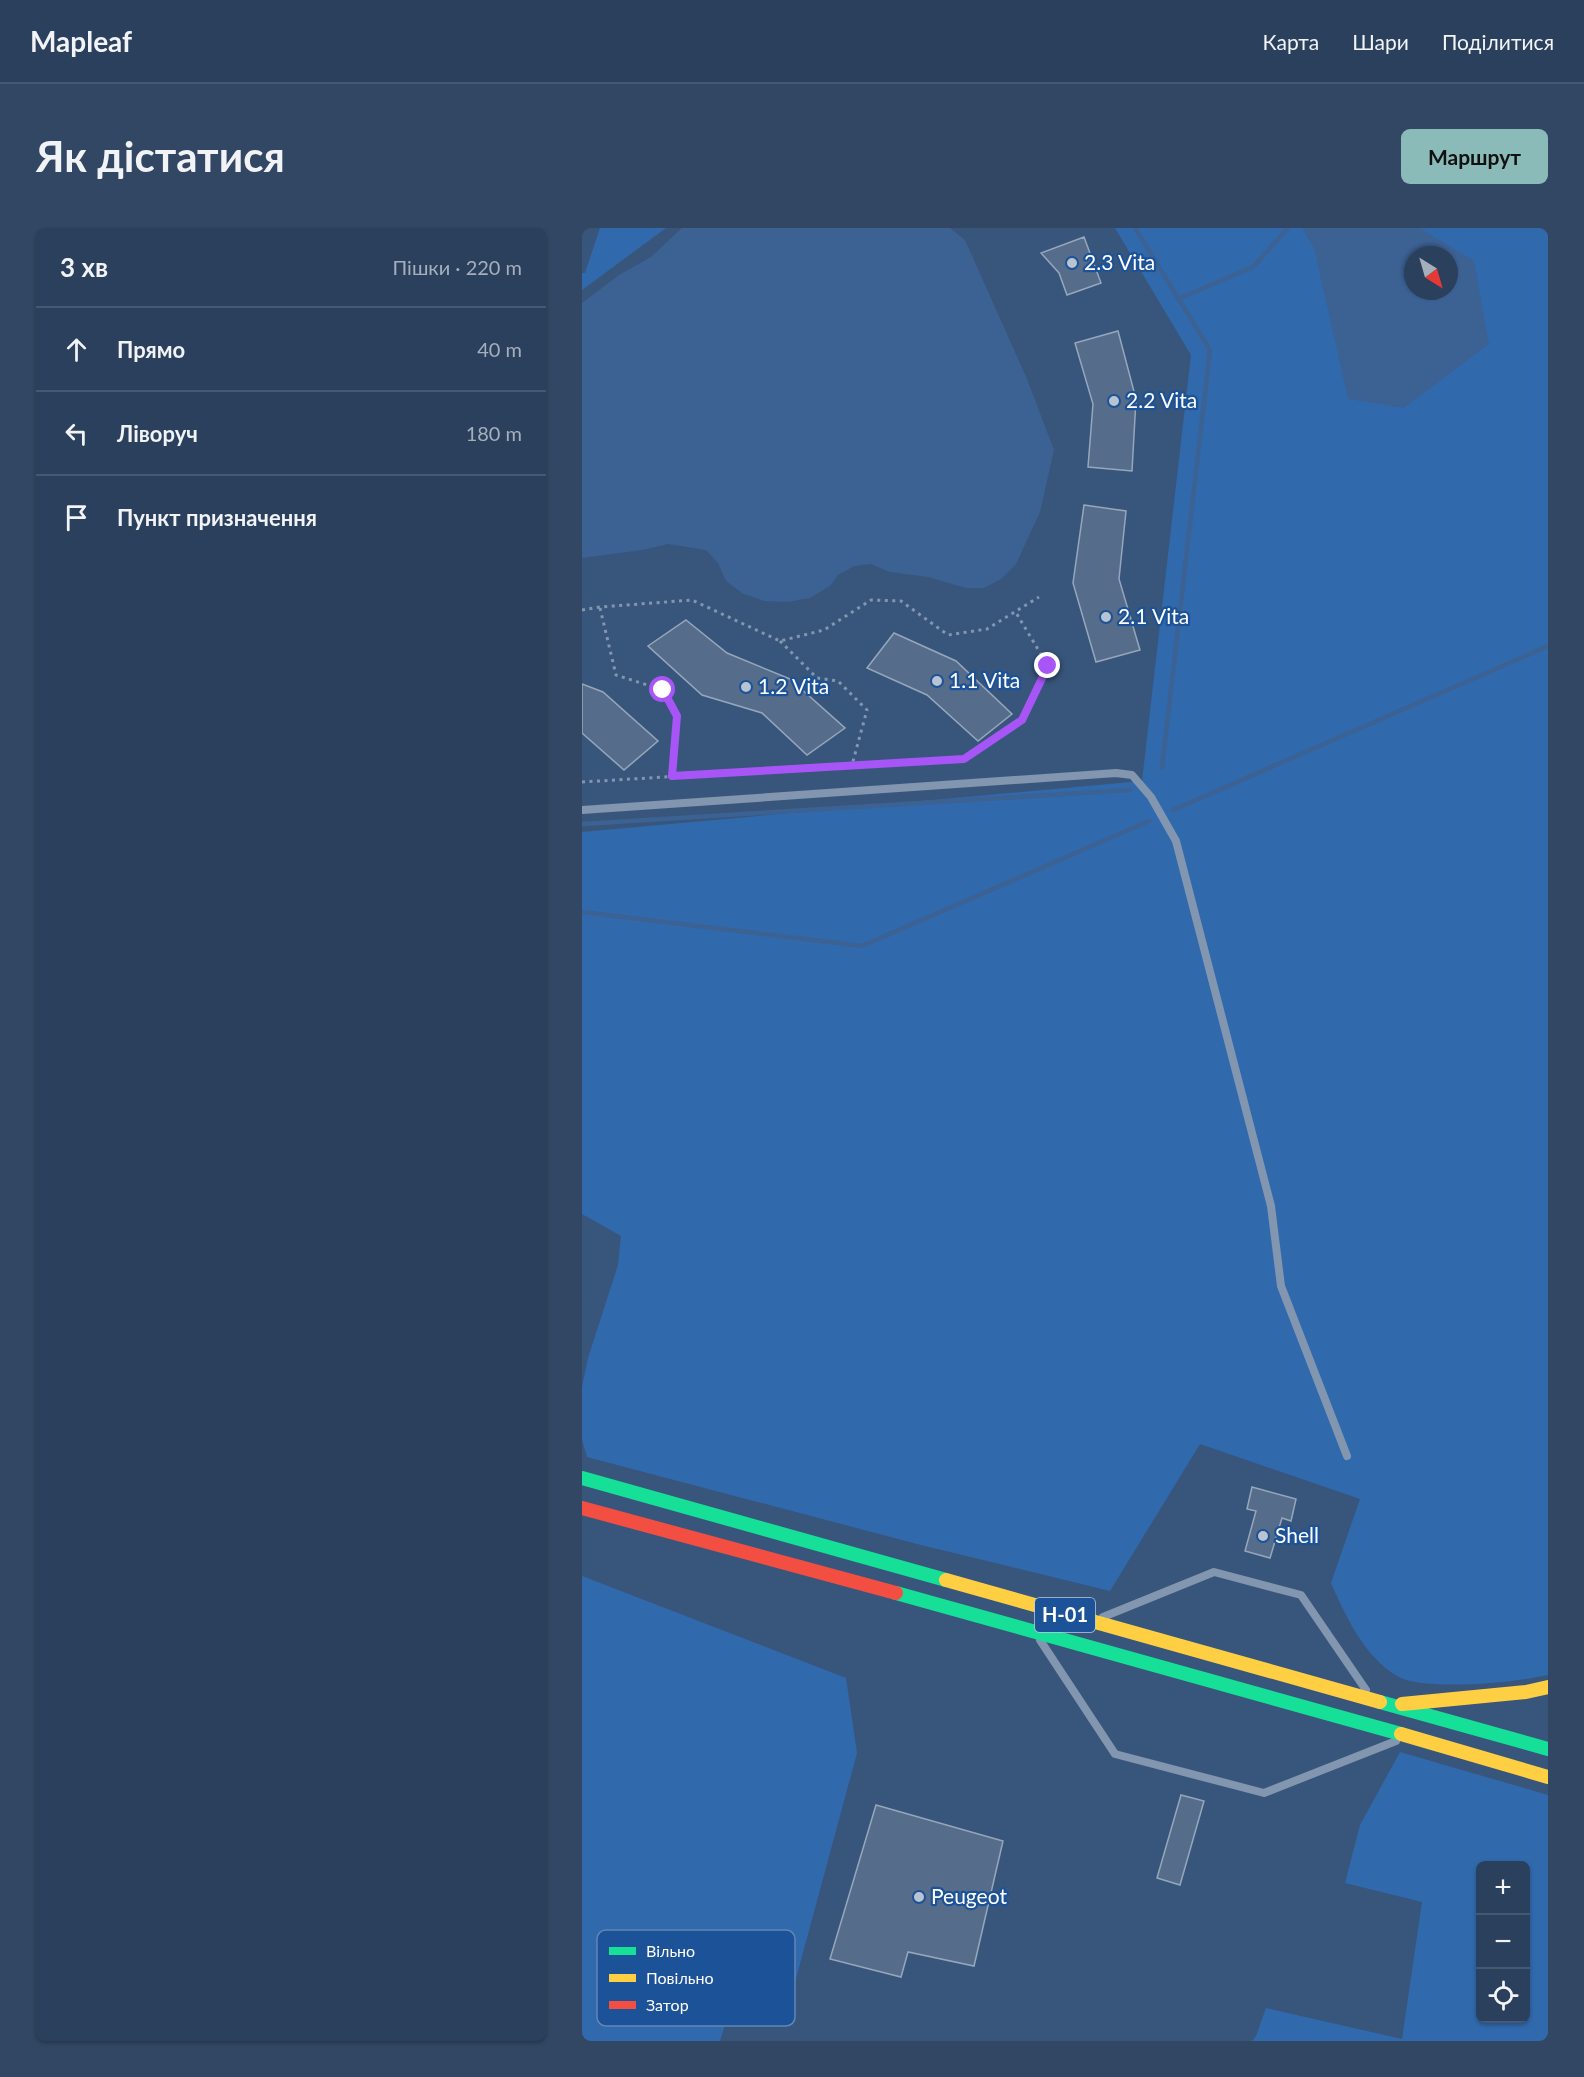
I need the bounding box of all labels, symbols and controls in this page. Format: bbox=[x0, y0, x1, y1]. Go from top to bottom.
text: Mapleaf bbox=[30, 24, 132, 58]
text: Карта bbox=[1263, 29, 1319, 54]
text: Шари bbox=[1352, 29, 1409, 54]
text: Поділитися bbox=[1442, 29, 1554, 54]
button: Маршрут bbox=[1401, 129, 1548, 184]
text: Як дістатися bbox=[36, 131, 285, 181]
north arrow bbox=[1404, 246, 1458, 300]
place label: 2.3 Vita bbox=[1084, 249, 1155, 274]
text: 3 хв bbox=[60, 251, 108, 283]
text: Пішки · 220 m bbox=[393, 255, 522, 279]
marker: 2.3 Vita bbox=[1065, 256, 1079, 270]
icon: ahead bbox=[60, 333, 93, 366]
text: Прямо bbox=[117, 336, 185, 363]
text: 40 m bbox=[477, 337, 522, 361]
place label: 2.2 Vita bbox=[1126, 387, 1197, 412]
marker: 2.2 Vita bbox=[1107, 394, 1121, 408]
icon: left bbox=[60, 417, 93, 450]
text: Ліворуч bbox=[117, 420, 198, 447]
text: 180 m bbox=[466, 421, 522, 445]
icon: arrive bbox=[60, 501, 93, 534]
text: Пункт призначення bbox=[117, 504, 317, 531]
place label: 2.1 Vita bbox=[1118, 603, 1189, 628]
marker: 2.1 Vita bbox=[1099, 610, 1113, 624]
route end bbox=[1034, 652, 1060, 678]
place label: 1.1 Vita bbox=[949, 667, 1020, 692]
place label: 1.2 Vita bbox=[758, 673, 829, 698]
marker: 1.1 Vita bbox=[930, 674, 944, 688]
route start bbox=[649, 676, 675, 702]
marker: 1.2 Vita bbox=[739, 680, 753, 694]
place label: Shell bbox=[1275, 1522, 1319, 1547]
marker: Shell bbox=[1256, 1529, 1270, 1543]
road number: Н-01 bbox=[1035, 1598, 1095, 1632]
map controls bbox=[1476, 1861, 1530, 2023]
button: + bbox=[1476, 1861, 1530, 1915]
place label: Peugeot bbox=[931, 1883, 1007, 1908]
marker: Peugeot bbox=[912, 1890, 926, 1904]
button: − bbox=[1476, 1915, 1530, 1969]
legend bbox=[597, 1930, 795, 2026]
text: Вільно bbox=[646, 1941, 695, 1960]
text: Повільно bbox=[646, 1968, 713, 1987]
button: locate bbox=[1476, 1969, 1530, 2023]
text: Затор bbox=[646, 1995, 689, 2014]

